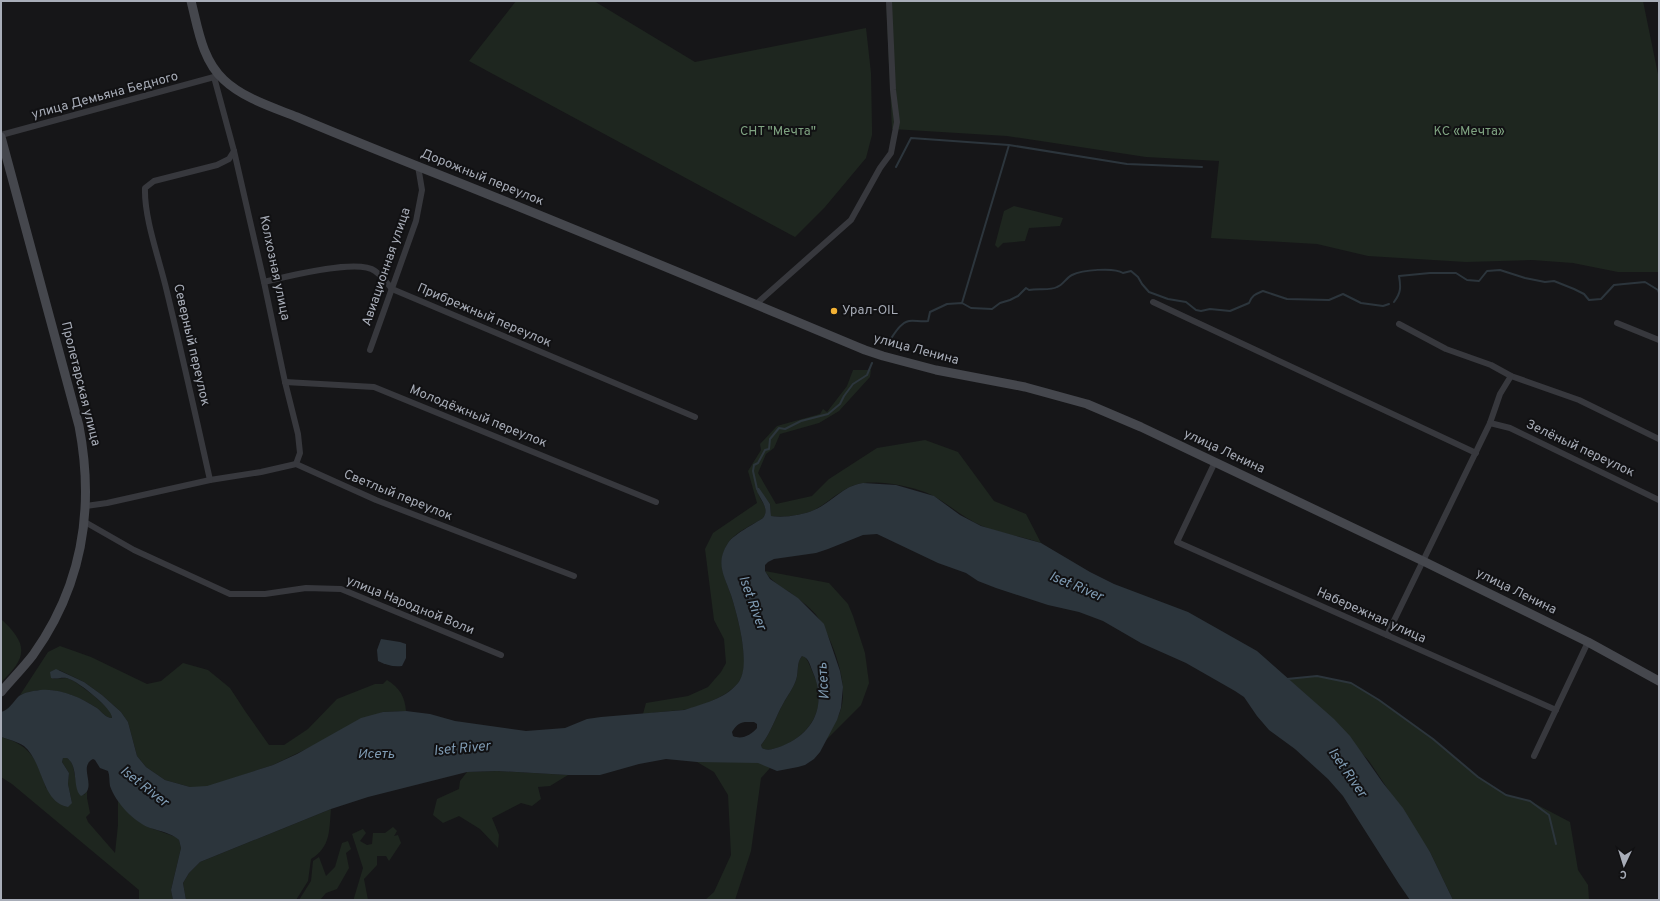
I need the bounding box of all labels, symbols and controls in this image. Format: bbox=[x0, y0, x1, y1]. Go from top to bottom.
street label: улица Демьяна Бедного bbox=[30, 69, 180, 123]
park label: СНТ "Мечта" bbox=[740, 124, 816, 140]
park label: КС «Мечта» bbox=[1433, 124, 1505, 140]
street label: Дорожный переулок bbox=[418, 146, 546, 210]
street label: Авиационная улица bbox=[359, 206, 415, 328]
street label: Колхозная улица bbox=[255, 214, 293, 322]
street label: Прибрежный переулок bbox=[414, 280, 554, 352]
street label: Северный переулок bbox=[169, 282, 213, 408]
place label: Урал-OIL bbox=[842, 303, 898, 319]
marker: Урал-OIL bbox=[829, 306, 839, 316]
street label: Пролетарская улица bbox=[57, 320, 103, 448]
street label: улица Ленина bbox=[872, 331, 960, 369]
street label: Молодёжный переулок bbox=[407, 382, 549, 452]
street label: Зелёный переулок bbox=[1523, 417, 1637, 481]
street label: улица Ленина bbox=[1181, 426, 1267, 478]
street label: Светлый переулок bbox=[341, 467, 455, 525]
street label: улица Ленина bbox=[1473, 566, 1559, 618]
water label: Iset River bbox=[1047, 568, 1107, 607]
street label: улица Народной Воли bbox=[344, 573, 476, 639]
water label: Iset River bbox=[734, 573, 770, 634]
street label: Набережная улица bbox=[1314, 585, 1428, 647]
water label: Исеть bbox=[814, 662, 834, 700]
water label: Iset River bbox=[433, 738, 493, 760]
water label: Iset River bbox=[1324, 745, 1371, 802]
water label: Исеть bbox=[357, 746, 395, 763]
water label: Iset River bbox=[116, 763, 173, 812]
north arrow bbox=[1604, 845, 1644, 885]
text: С bbox=[1619, 867, 1627, 881]

